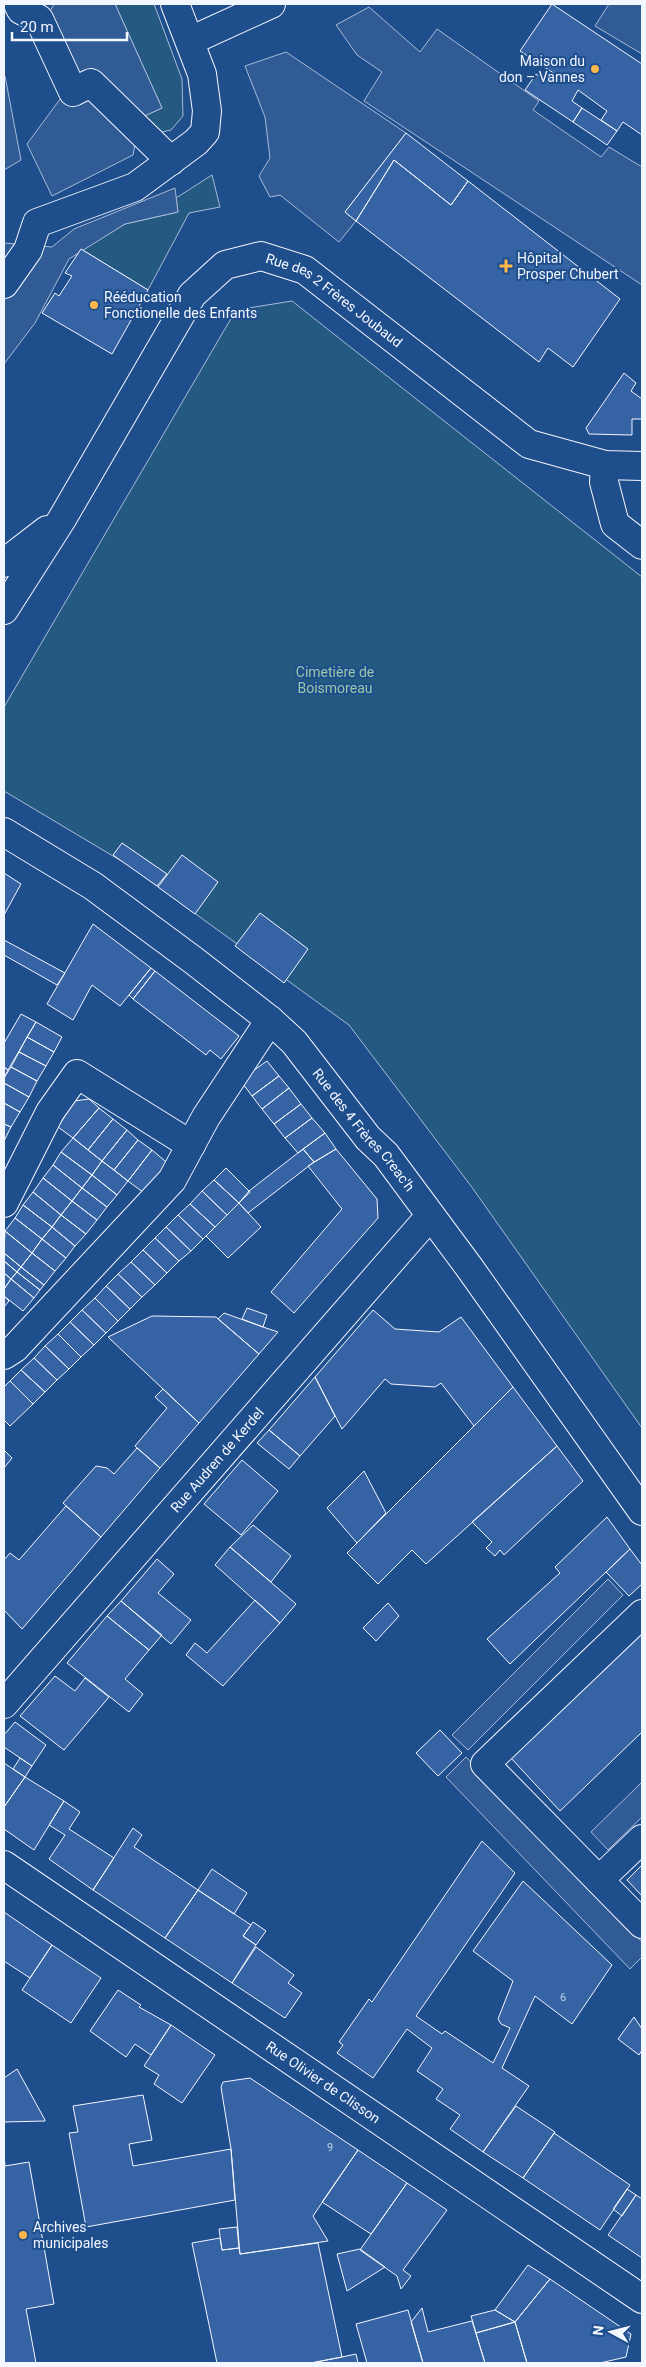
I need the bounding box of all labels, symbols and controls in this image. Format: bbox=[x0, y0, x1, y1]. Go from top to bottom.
scale bar bbox=[12, 10, 128, 42]
text: 20 m bbox=[20, 18, 54, 36]
place label: Maison du don – Vannes bbox=[499, 53, 585, 85]
marker: Maison du don – Vannes bbox=[589, 63, 601, 75]
street label: Rue des 2 Frères Joubaud bbox=[264, 250, 406, 351]
place label: Hôpital Prosper Chubert bbox=[517, 250, 619, 282]
marker: Hôpital Prosper Chubert bbox=[499, 259, 513, 273]
place label: Rééducation Fonctionelle des Enfants bbox=[104, 289, 257, 321]
marker: Rééducation Fonctionelle des Enfants bbox=[88, 299, 100, 311]
park label: Cimetière de Boismoreau bbox=[296, 664, 374, 696]
street label: Rue des 4 Frères Creac'h bbox=[309, 1065, 418, 1194]
street label: Rue Audren de Kerdel bbox=[167, 1404, 267, 1515]
house number: 6 bbox=[560, 1991, 566, 2004]
street label: Rue Olivier de Clisson bbox=[263, 2038, 383, 2127]
house number: 9 bbox=[327, 2141, 333, 2154]
place label: Archives municipales bbox=[33, 2219, 108, 2251]
marker: Archives municipales bbox=[17, 2229, 29, 2241]
north arrow bbox=[586, 2307, 636, 2357]
text: N bbox=[590, 2325, 607, 2336]

